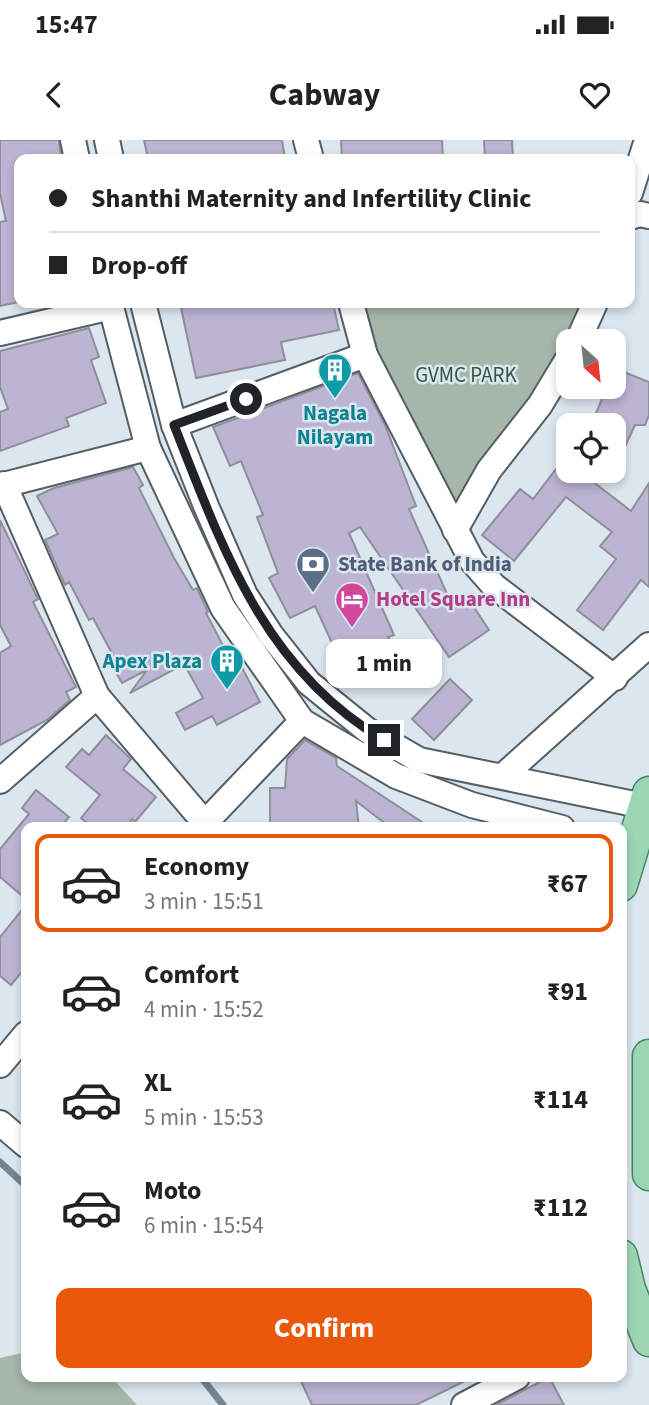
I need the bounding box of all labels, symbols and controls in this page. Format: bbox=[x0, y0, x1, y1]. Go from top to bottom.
text: 15:47 bbox=[35, 6, 98, 43]
text: Cabway bbox=[269, 72, 380, 118]
icon: back bbox=[35, 76, 73, 114]
icon: heart bbox=[576, 76, 614, 114]
text: Shanthi Maternity and Infertility Clinic bbox=[91, 180, 531, 217]
text: Drop-off bbox=[91, 247, 187, 284]
north arrow bbox=[556, 329, 626, 399]
map controls bbox=[556, 329, 626, 483]
building icon: Nagala Nilayam bbox=[316, 351, 354, 400]
park label: GVMC PARK bbox=[415, 360, 518, 390]
route start bbox=[230, 383, 262, 415]
place label: Nagala Nilayam bbox=[297, 398, 373, 452]
button: locate bbox=[556, 413, 626, 483]
bank icon: State Bank of India bbox=[294, 545, 332, 594]
place label: State Bank of India bbox=[338, 549, 512, 579]
hotel icon: Hotel Square Inn bbox=[333, 580, 371, 629]
place label: Hotel Square Inn bbox=[376, 584, 530, 614]
callout: 1 min bbox=[326, 638, 442, 688]
building icon: Apex Plaza bbox=[208, 642, 246, 691]
place label: Apex Plaza bbox=[101, 646, 202, 676]
text: 1 min bbox=[356, 647, 412, 680]
route end bbox=[368, 724, 400, 756]
text: Economy bbox=[144, 848, 249, 885]
icon: car bbox=[60, 852, 123, 915]
text: ₹67 bbox=[547, 865, 588, 902]
text: 3 min · 15:51 bbox=[144, 885, 264, 918]
text: Comfort bbox=[144, 956, 239, 993]
icon: car bbox=[60, 960, 123, 1023]
text: ₹91 bbox=[547, 973, 588, 1010]
text: 4 min · 15:52 bbox=[144, 993, 264, 1026]
text: XL bbox=[144, 1064, 172, 1101]
icon: car bbox=[60, 1068, 123, 1131]
text: ₹114 bbox=[533, 1081, 588, 1118]
text: 5 min · 15:53 bbox=[144, 1101, 264, 1134]
text: Moto bbox=[144, 1172, 201, 1209]
icon: car bbox=[60, 1176, 123, 1239]
text: ₹112 bbox=[533, 1189, 588, 1226]
text: 6 min · 15:54 bbox=[144, 1209, 264, 1242]
button: Confirm bbox=[56, 1288, 592, 1368]

